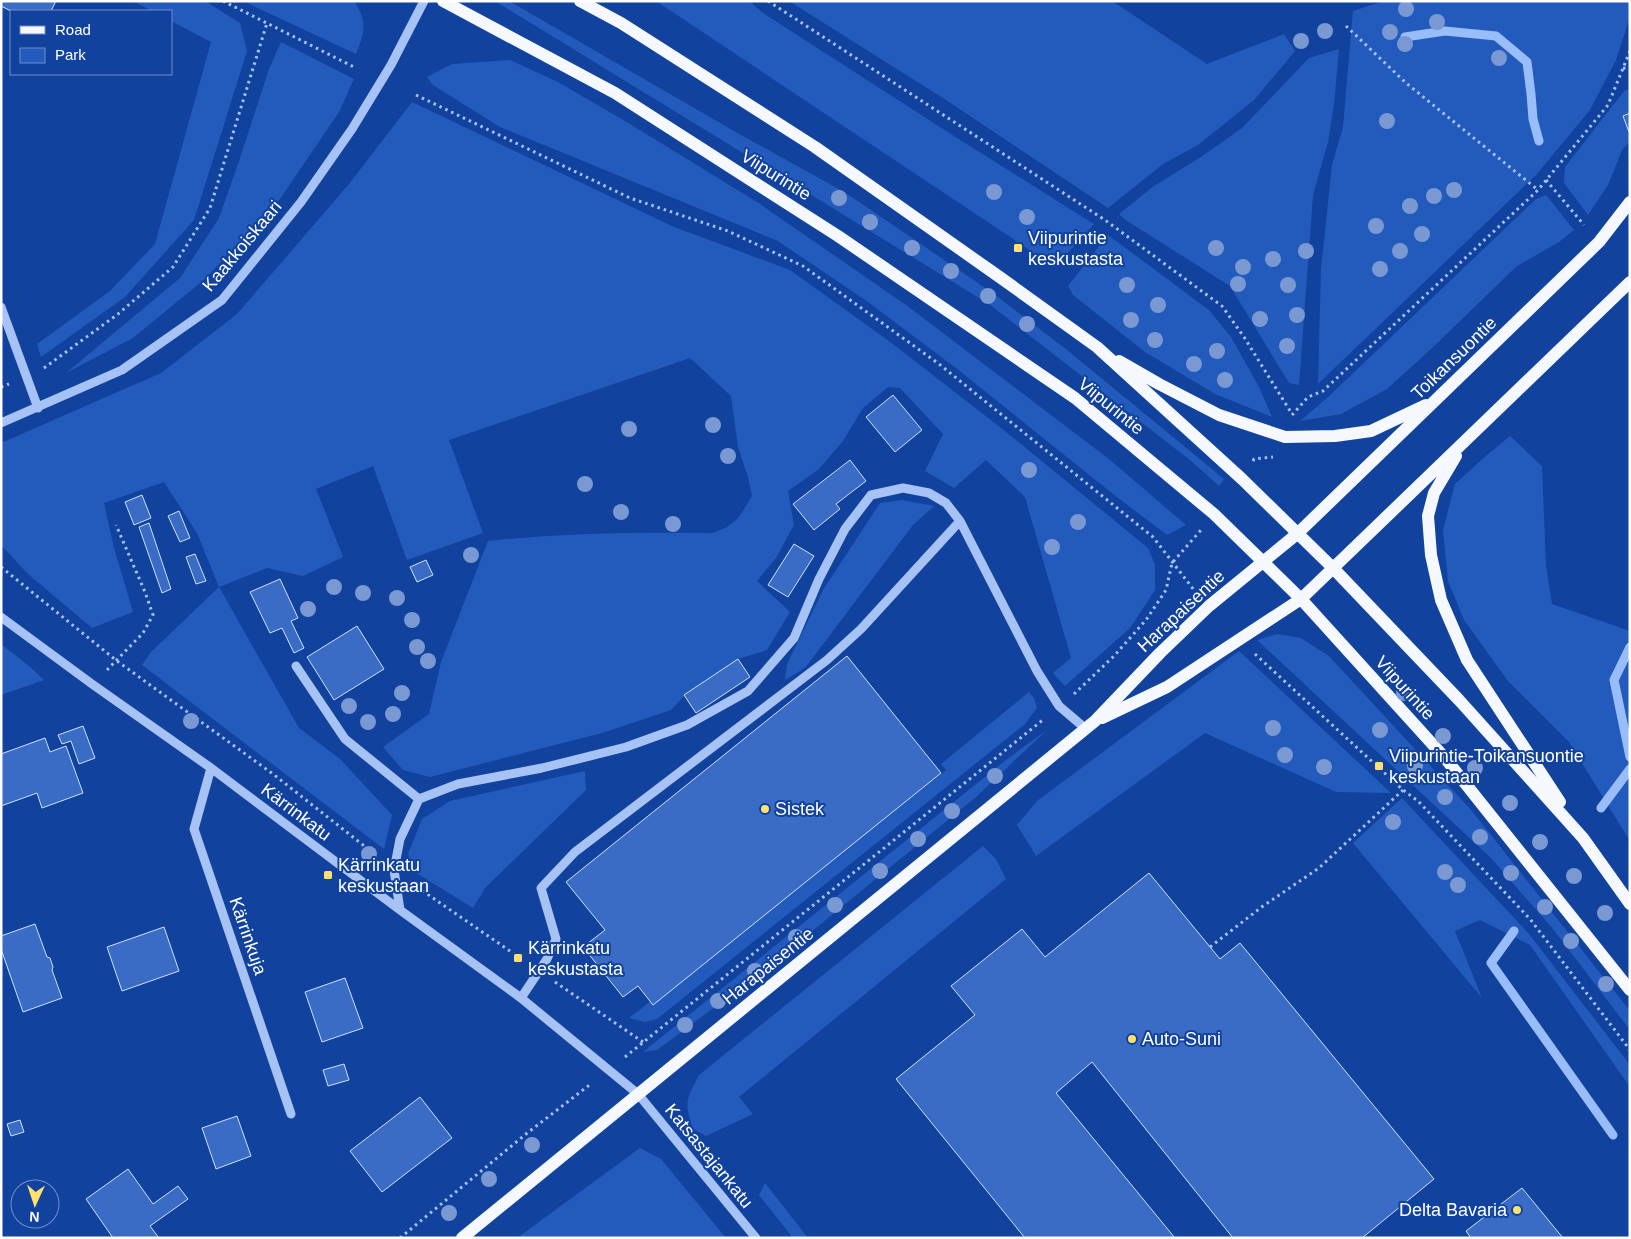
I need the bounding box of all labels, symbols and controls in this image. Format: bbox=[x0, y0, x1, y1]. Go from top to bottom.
legend bbox=[10, 10, 172, 75]
text: Road bbox=[55, 21, 91, 38]
text: Park bbox=[55, 46, 86, 63]
street label: Viipurintie bbox=[737, 146, 815, 204]
street label: Kaakkoiskaari bbox=[198, 197, 286, 295]
place label: Viipurintie keskustasta bbox=[1028, 228, 1124, 269]
marker: Viipurintie keskustasta bbox=[1012, 242, 1024, 254]
street label: Toikansuontie bbox=[1407, 313, 1501, 403]
street label: Viipurintie bbox=[1074, 373, 1148, 439]
street label: Harapaisentie bbox=[1134, 566, 1228, 656]
street label: Viipurintie bbox=[1371, 652, 1439, 724]
place label: Viipurintie-Toikansuontie keskustaan bbox=[1389, 746, 1584, 787]
marker: Viipurintie-Toikansuontie keskustaan bbox=[1373, 760, 1385, 772]
street label: Kärrinkatu bbox=[257, 779, 335, 845]
place label: Sistek bbox=[775, 799, 825, 819]
marker: Sistek bbox=[759, 803, 771, 815]
place label: Kärrinkatu keskustaan bbox=[338, 855, 429, 896]
marker: Kärrinkatu keskustaan bbox=[322, 869, 334, 881]
street label: Kärrinkuja bbox=[225, 894, 271, 978]
street label: Harapaisentie bbox=[719, 923, 817, 1009]
place label: Kärrinkatu keskustasta bbox=[528, 938, 624, 979]
marker: Kärrinkatu keskustasta bbox=[512, 952, 524, 964]
place label: Auto-Suni bbox=[1142, 1029, 1221, 1049]
marker: Auto-Suni bbox=[1126, 1033, 1138, 1045]
street label: Katsastajankatu bbox=[661, 1100, 757, 1212]
north arrow bbox=[10, 1179, 60, 1229]
place label: Delta Bavaria bbox=[1399, 1200, 1508, 1220]
marker: Delta Bavaria bbox=[1511, 1204, 1523, 1216]
text: N bbox=[29, 1209, 40, 1225]

